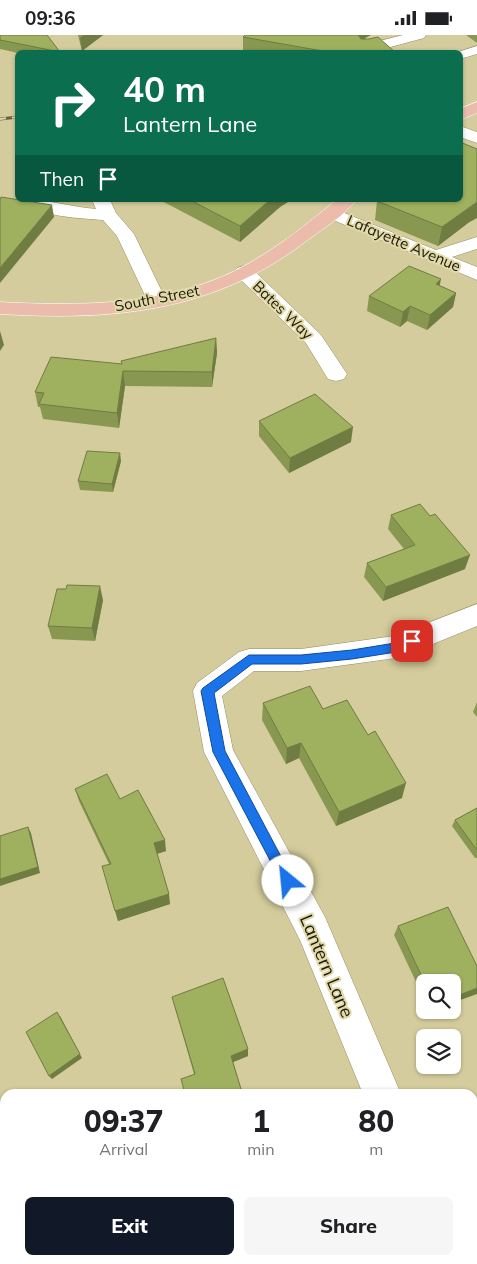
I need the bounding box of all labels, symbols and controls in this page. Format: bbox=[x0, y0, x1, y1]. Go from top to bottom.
text: 09:36 bbox=[25, 6, 75, 30]
text: 40 m bbox=[123, 67, 206, 111]
icon: right bbox=[40, 70, 105, 135]
text: Lantern Lane bbox=[123, 110, 257, 138]
icon: arrive bbox=[94, 165, 122, 193]
text: Then bbox=[40, 167, 84, 191]
street label: Lafayette Avenue bbox=[344, 210, 464, 276]
street label: Bates Way bbox=[249, 277, 317, 343]
street label: South Street bbox=[113, 280, 201, 316]
pin bbox=[391, 620, 433, 662]
icon: arrive bbox=[398, 627, 426, 655]
position arrow bbox=[261, 854, 313, 906]
street label: Lantern Lane bbox=[295, 911, 359, 1021]
map controls bbox=[416, 974, 461, 1074]
button: search bbox=[416, 974, 461, 1019]
button: layers bbox=[416, 1029, 461, 1074]
text: 09:37 bbox=[84, 1102, 164, 1140]
text: 1 bbox=[252, 1102, 270, 1140]
text: 80 bbox=[358, 1102, 394, 1140]
text: Arrival bbox=[99, 1139, 148, 1159]
text: min bbox=[247, 1139, 275, 1159]
text: m bbox=[369, 1139, 383, 1159]
button: Exit bbox=[25, 1197, 234, 1255]
button: Share bbox=[244, 1197, 453, 1255]

